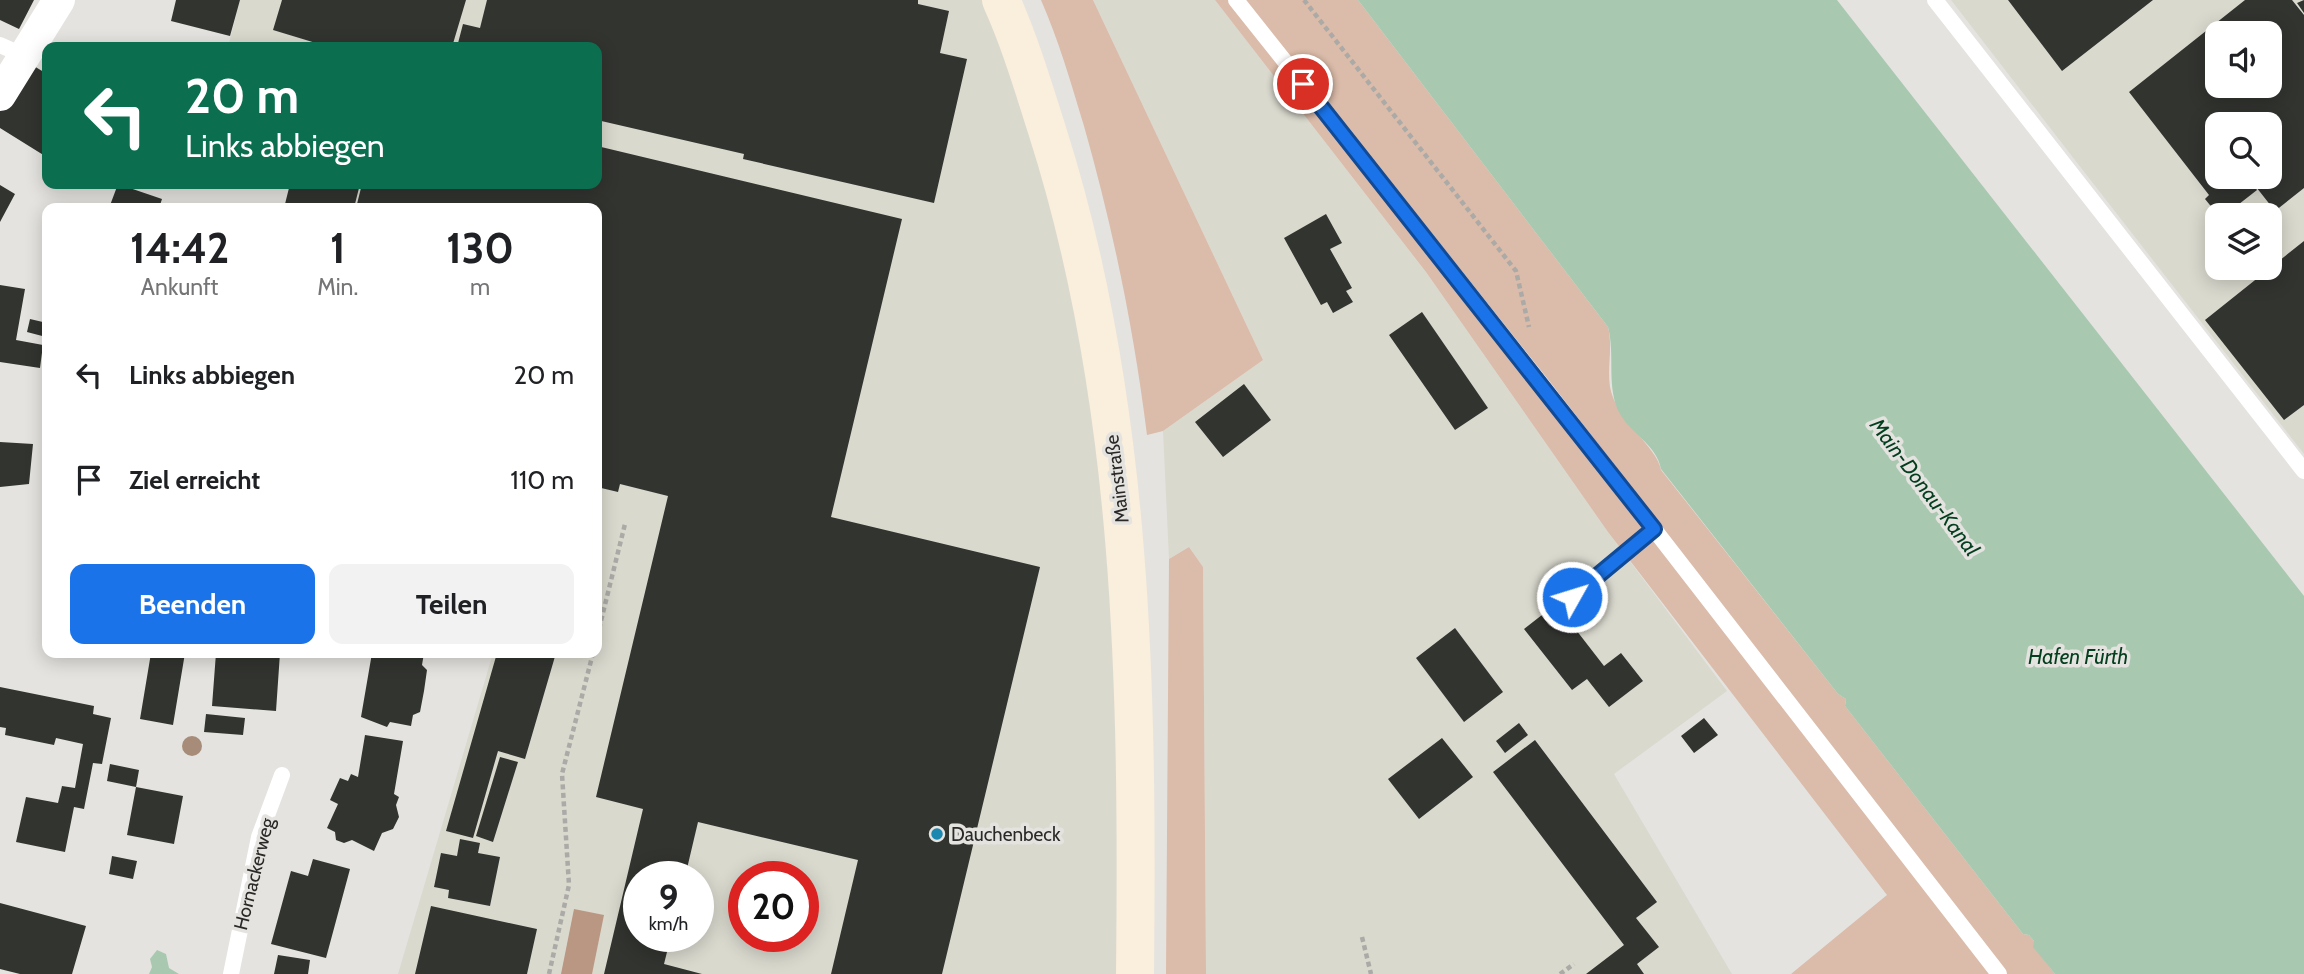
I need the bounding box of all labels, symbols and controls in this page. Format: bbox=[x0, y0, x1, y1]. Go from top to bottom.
map controls bbox=[2205, 21, 2282, 280]
button: sound bbox=[2205, 21, 2282, 98]
pin bbox=[1273, 54, 1333, 114]
icon: arrive bbox=[1284, 65, 1322, 103]
text: 20 m bbox=[185, 66, 299, 125]
icon: left bbox=[70, 70, 161, 161]
button: search bbox=[2205, 112, 2282, 189]
text: Links abbiegen bbox=[185, 126, 385, 165]
button: layers bbox=[2205, 203, 2282, 280]
text: 14:42 bbox=[130, 222, 229, 274]
text: 1 bbox=[330, 222, 345, 274]
text: 130 bbox=[446, 222, 514, 274]
text: Ankunft bbox=[141, 273, 218, 301]
text: Min. bbox=[317, 273, 358, 301]
text: m bbox=[470, 273, 490, 301]
icon: left bbox=[70, 356, 108, 394]
text: Links abbiegen bbox=[129, 359, 295, 391]
text: 20 m bbox=[514, 359, 574, 391]
water label: Main-Donau-Kanal bbox=[1864, 412, 1985, 561]
street label: Mainstraße bbox=[1100, 433, 1134, 525]
icon: arrive bbox=[70, 461, 108, 499]
text: Ziel erreicht bbox=[129, 464, 260, 496]
text: 110 m bbox=[510, 464, 574, 496]
position arrow bbox=[1535, 560, 1609, 634]
button: Beenden bbox=[70, 564, 315, 644]
button: Teilen bbox=[329, 564, 574, 644]
water label: Hafen Fürth bbox=[2028, 644, 2128, 669]
street label: Hornackerweg bbox=[229, 815, 279, 932]
place label: Dauchenbeck bbox=[951, 823, 1061, 846]
marker: Dauchenbeck bbox=[929, 826, 945, 842]
speed limit sign: 20 bbox=[728, 861, 819, 952]
text: 9 bbox=[659, 876, 678, 919]
text: km/h bbox=[649, 913, 688, 935]

